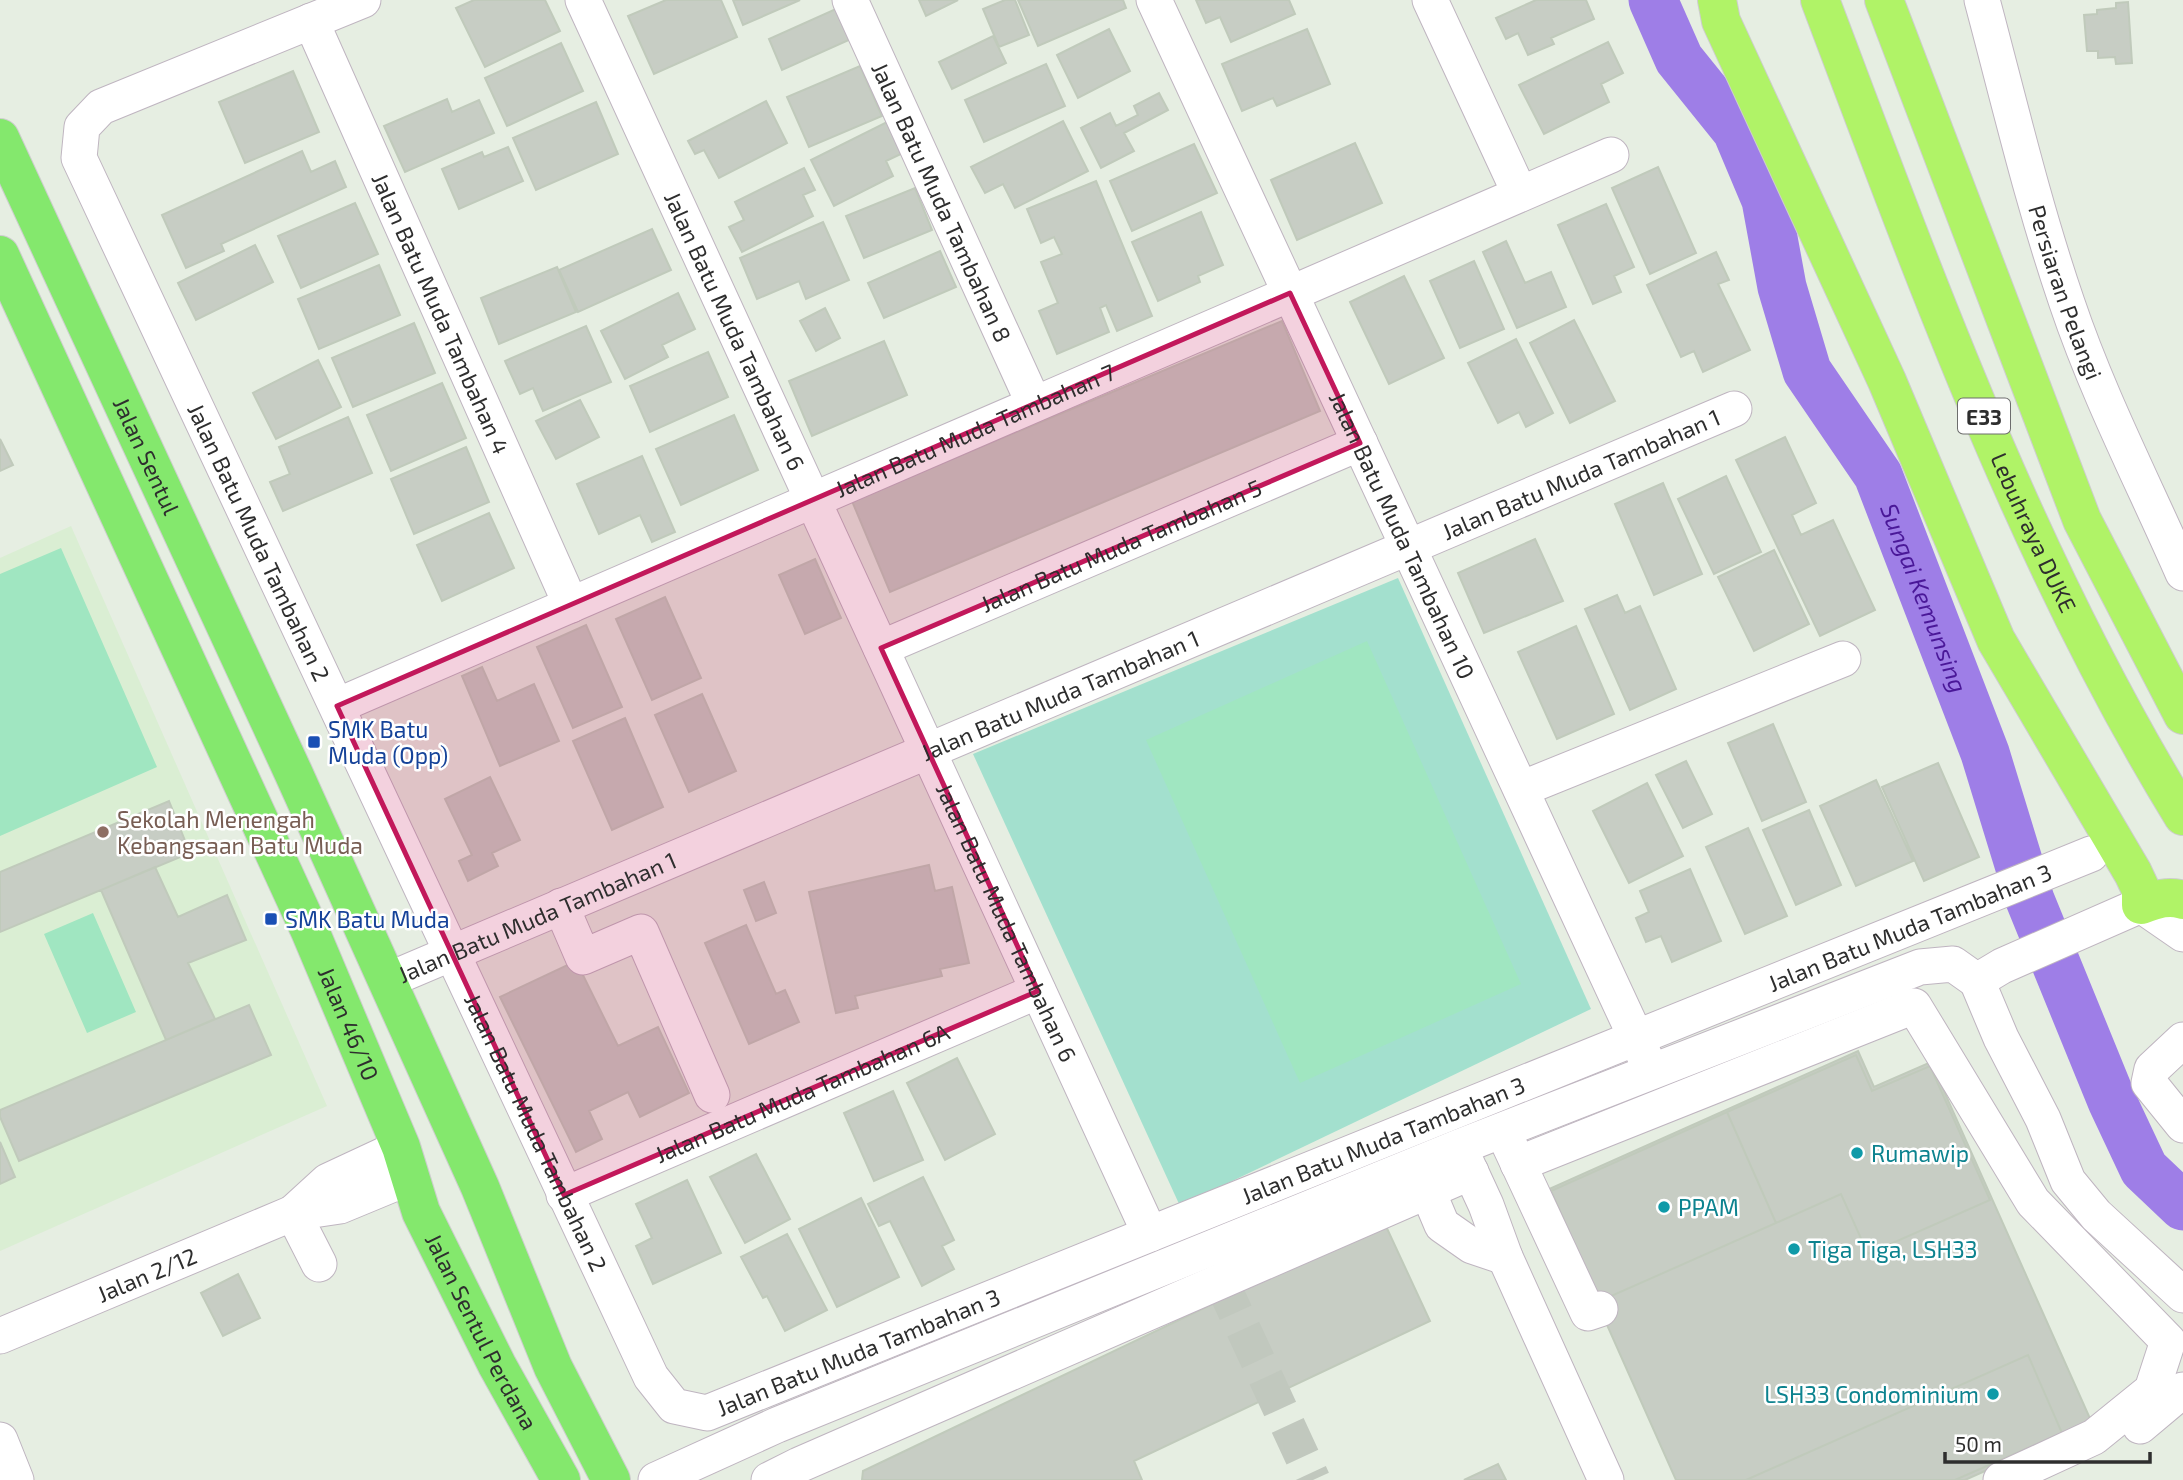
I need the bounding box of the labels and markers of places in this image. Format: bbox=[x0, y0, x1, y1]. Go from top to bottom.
place label: SMK Batu Muda (Opp) bbox=[328, 715, 448, 769]
marker: SMK Batu Muda (Opp) bbox=[306, 734, 322, 750]
place label: Sekolah Menengah Kebangsaan Batu Muda bbox=[117, 805, 363, 859]
marker: Sekolah Menengah Kebangsaan Batu Muda bbox=[95, 824, 111, 840]
place label: SMK Batu Muda bbox=[285, 905, 450, 933]
marker: SMK Batu Muda bbox=[263, 911, 279, 927]
place label: Rumawip bbox=[1871, 1139, 1969, 1167]
marker: Rumawip bbox=[1849, 1145, 1865, 1161]
place label: PPAM bbox=[1678, 1193, 1739, 1221]
marker: PPAM bbox=[1656, 1199, 1672, 1215]
place label: Tiga Tiga, LSH33 bbox=[1808, 1235, 1977, 1263]
marker: Tiga Tiga, LSH33 bbox=[1786, 1241, 1802, 1257]
place label: LSH33 Condominium bbox=[1764, 1380, 1979, 1408]
marker: LSH33 Condominium bbox=[1985, 1386, 2001, 1402]

